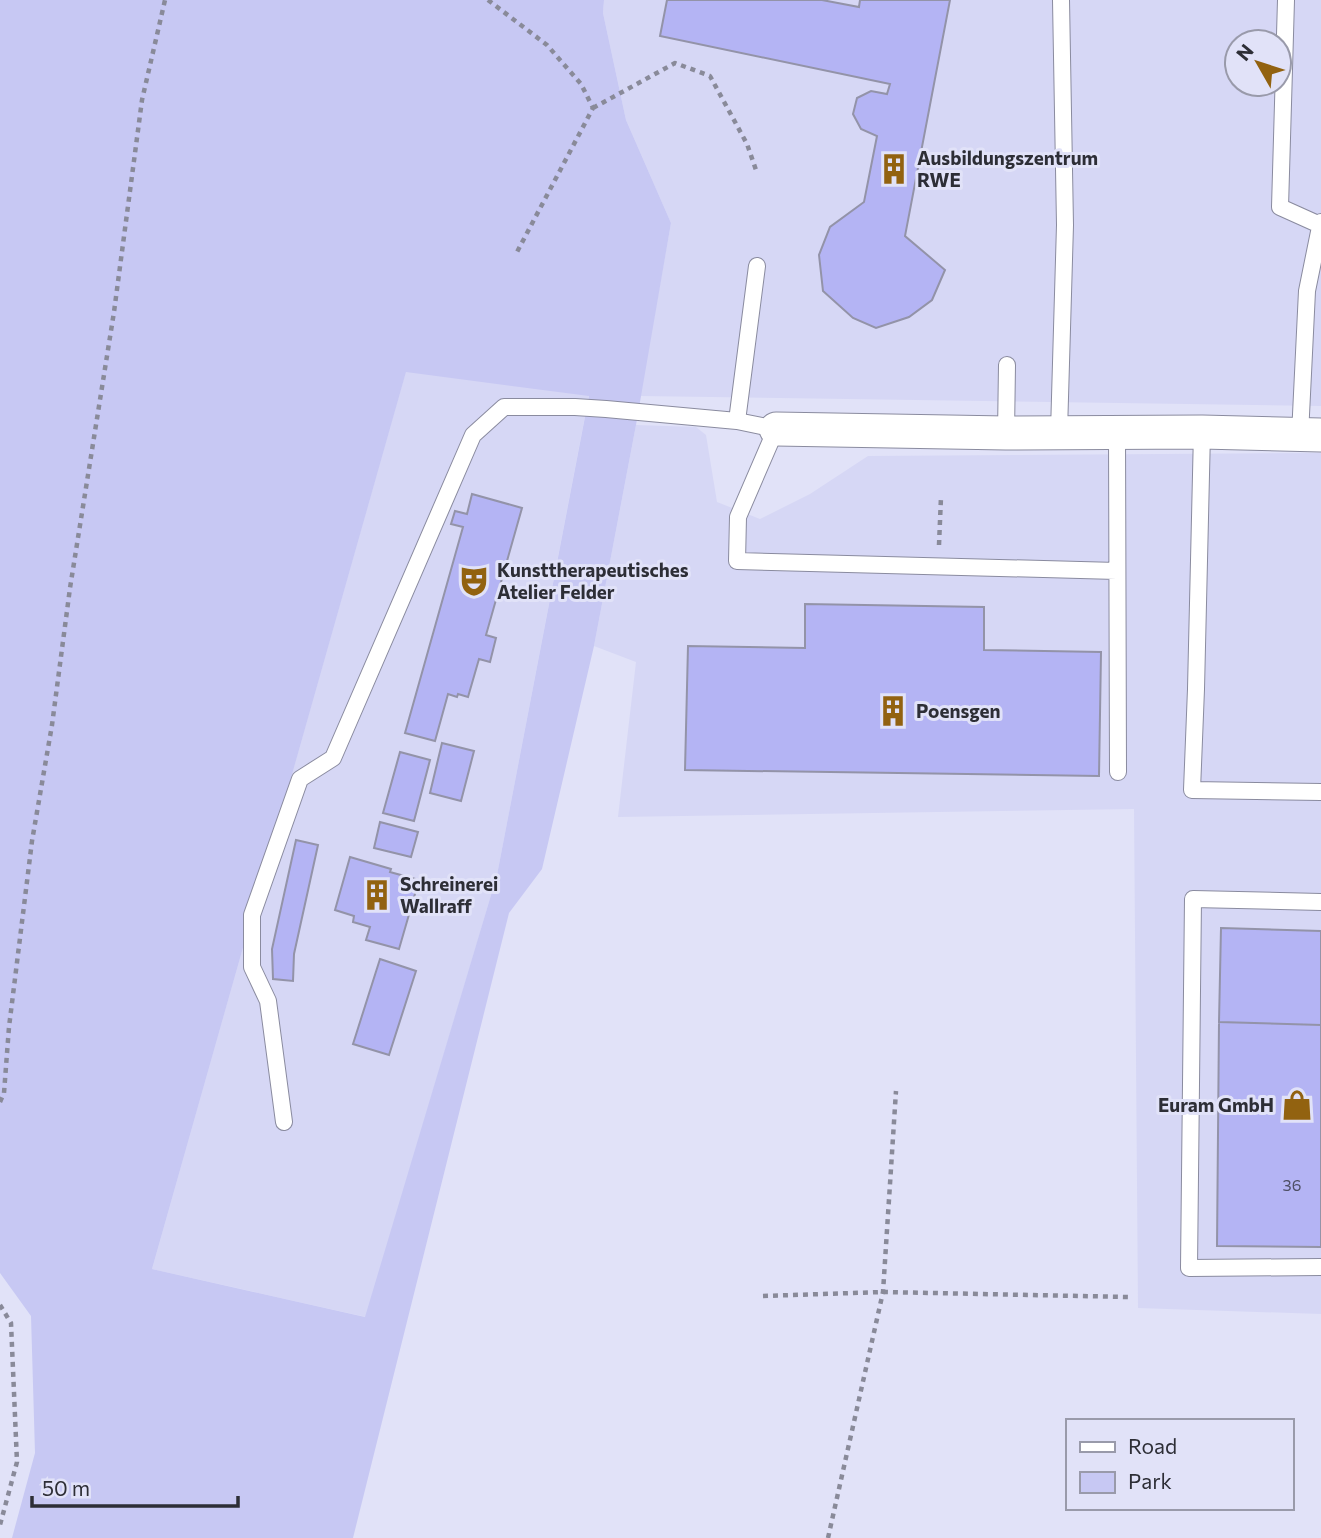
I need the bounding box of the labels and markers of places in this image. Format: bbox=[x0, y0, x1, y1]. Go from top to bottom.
place label: Ausbildungszentrum RWE bbox=[917, 146, 1098, 191]
building icon: Ausbildungszentrum RWE bbox=[877, 152, 911, 186]
place label: Kunsttherapeutisches Atelier Felder bbox=[497, 558, 689, 603]
theatre icon: Kunsttherapeutisches Atelier Felder bbox=[457, 564, 491, 598]
building icon: Poensgen bbox=[876, 694, 910, 728]
place label: Poensgen bbox=[916, 699, 1001, 722]
place label: Schreinerei Wallraff bbox=[400, 872, 498, 917]
building icon: Schreinerei Wallraff bbox=[360, 878, 394, 912]
shop icon: Euram GmbH bbox=[1280, 1088, 1314, 1122]
place label: Euram GmbH bbox=[1158, 1093, 1274, 1116]

